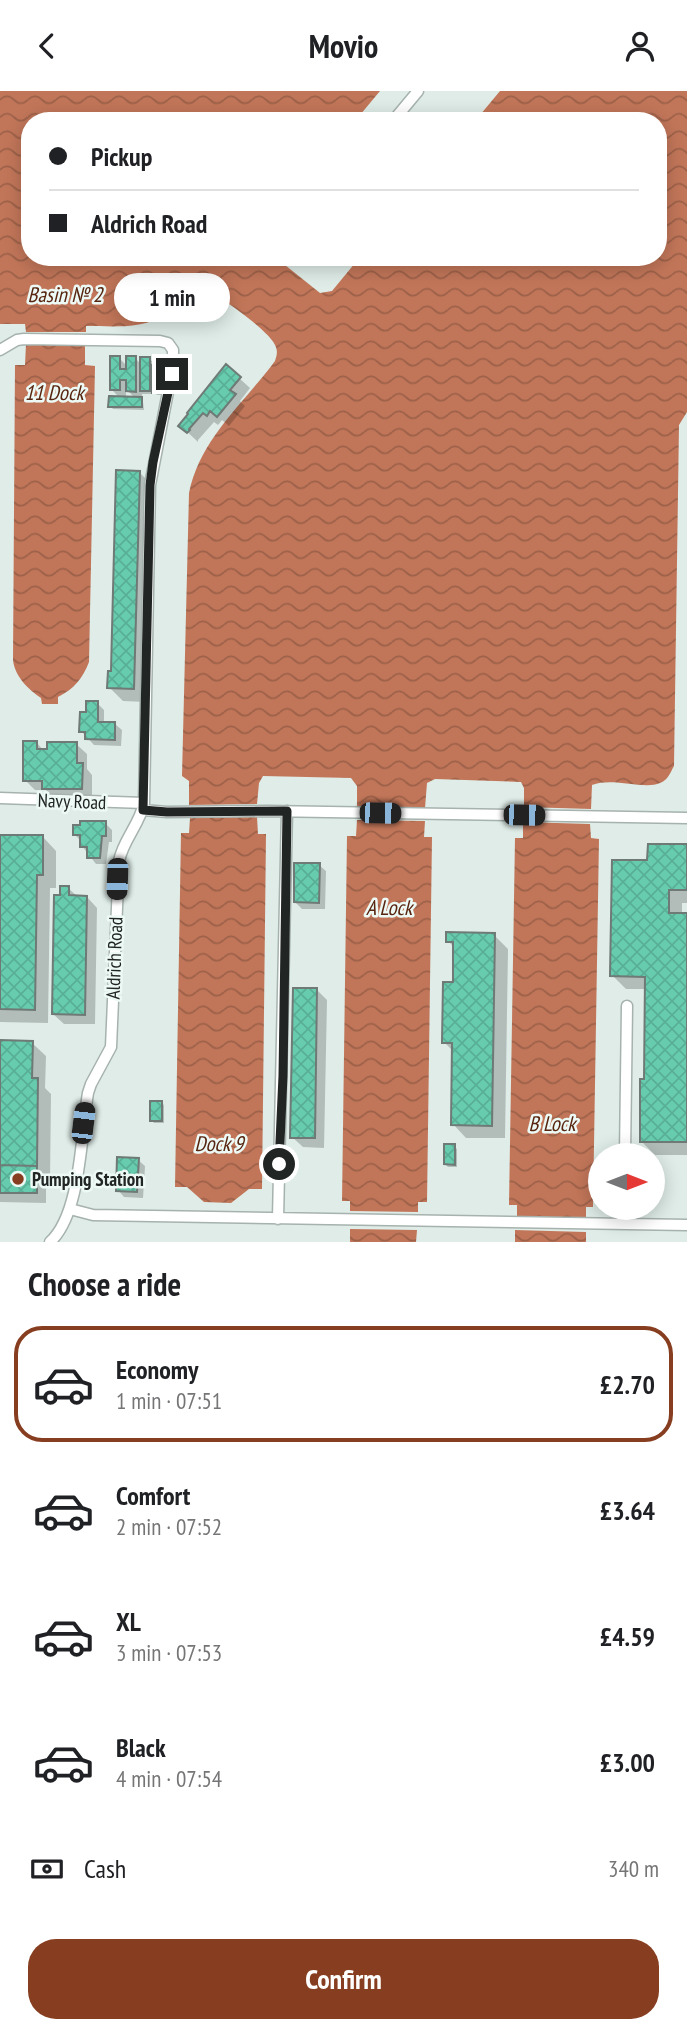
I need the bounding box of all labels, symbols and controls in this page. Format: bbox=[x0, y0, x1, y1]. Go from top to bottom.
text: Movio bbox=[309, 25, 378, 67]
icon: back bbox=[28, 27, 66, 65]
icon: person bbox=[621, 27, 659, 65]
text: Pickup bbox=[91, 140, 152, 173]
text: Aldrich Road bbox=[91, 207, 207, 240]
callout: 1 min bbox=[114, 273, 230, 321]
water label: Basin № 2 bbox=[28, 281, 104, 308]
text: 1 min bbox=[149, 283, 195, 312]
route end bbox=[156, 358, 188, 390]
water label: 11 Dock bbox=[24, 379, 86, 406]
street label: Navy Road bbox=[37, 788, 107, 814]
car bbox=[359, 802, 402, 824]
car bbox=[503, 804, 546, 826]
car bbox=[106, 858, 129, 900]
water label: A Lock bbox=[366, 894, 415, 921]
street label: Aldrich Road bbox=[101, 916, 127, 1000]
car bbox=[71, 1101, 96, 1145]
water label: B Lock bbox=[529, 1110, 578, 1137]
water label: Dock 9 bbox=[194, 1130, 246, 1157]
north arrow bbox=[588, 1143, 665, 1220]
map controls bbox=[588, 1143, 665, 1220]
route start bbox=[263, 1148, 295, 1180]
place label: Pumping Station bbox=[32, 1167, 144, 1191]
marker: Pumping Station bbox=[10, 1171, 26, 1187]
text: Choose a ride bbox=[28, 1263, 181, 1305]
icon: car bbox=[32, 1353, 95, 1416]
text: Economy bbox=[116, 1353, 198, 1386]
text: £2.70 bbox=[600, 1368, 655, 1401]
text: 1 min · 07:51 bbox=[116, 1386, 222, 1415]
icon: car bbox=[32, 1479, 95, 1542]
text: Comfort bbox=[116, 1479, 190, 1512]
text: £3.64 bbox=[600, 1494, 655, 1527]
text: 2 min · 07:52 bbox=[116, 1512, 222, 1541]
icon: car bbox=[32, 1605, 95, 1668]
text: XL bbox=[116, 1605, 141, 1638]
text: £4.59 bbox=[600, 1620, 655, 1653]
text: 3 min · 07:53 bbox=[116, 1638, 222, 1667]
icon: car bbox=[32, 1731, 95, 1794]
text: Black bbox=[116, 1731, 166, 1764]
text: £3.00 bbox=[600, 1746, 655, 1779]
text: 4 min · 07:54 bbox=[116, 1764, 222, 1793]
icon: cash bbox=[28, 1850, 66, 1888]
text: Cash bbox=[84, 1852, 126, 1885]
text: 340 m bbox=[608, 1854, 659, 1883]
button: Confirm bbox=[28, 1939, 659, 2019]

